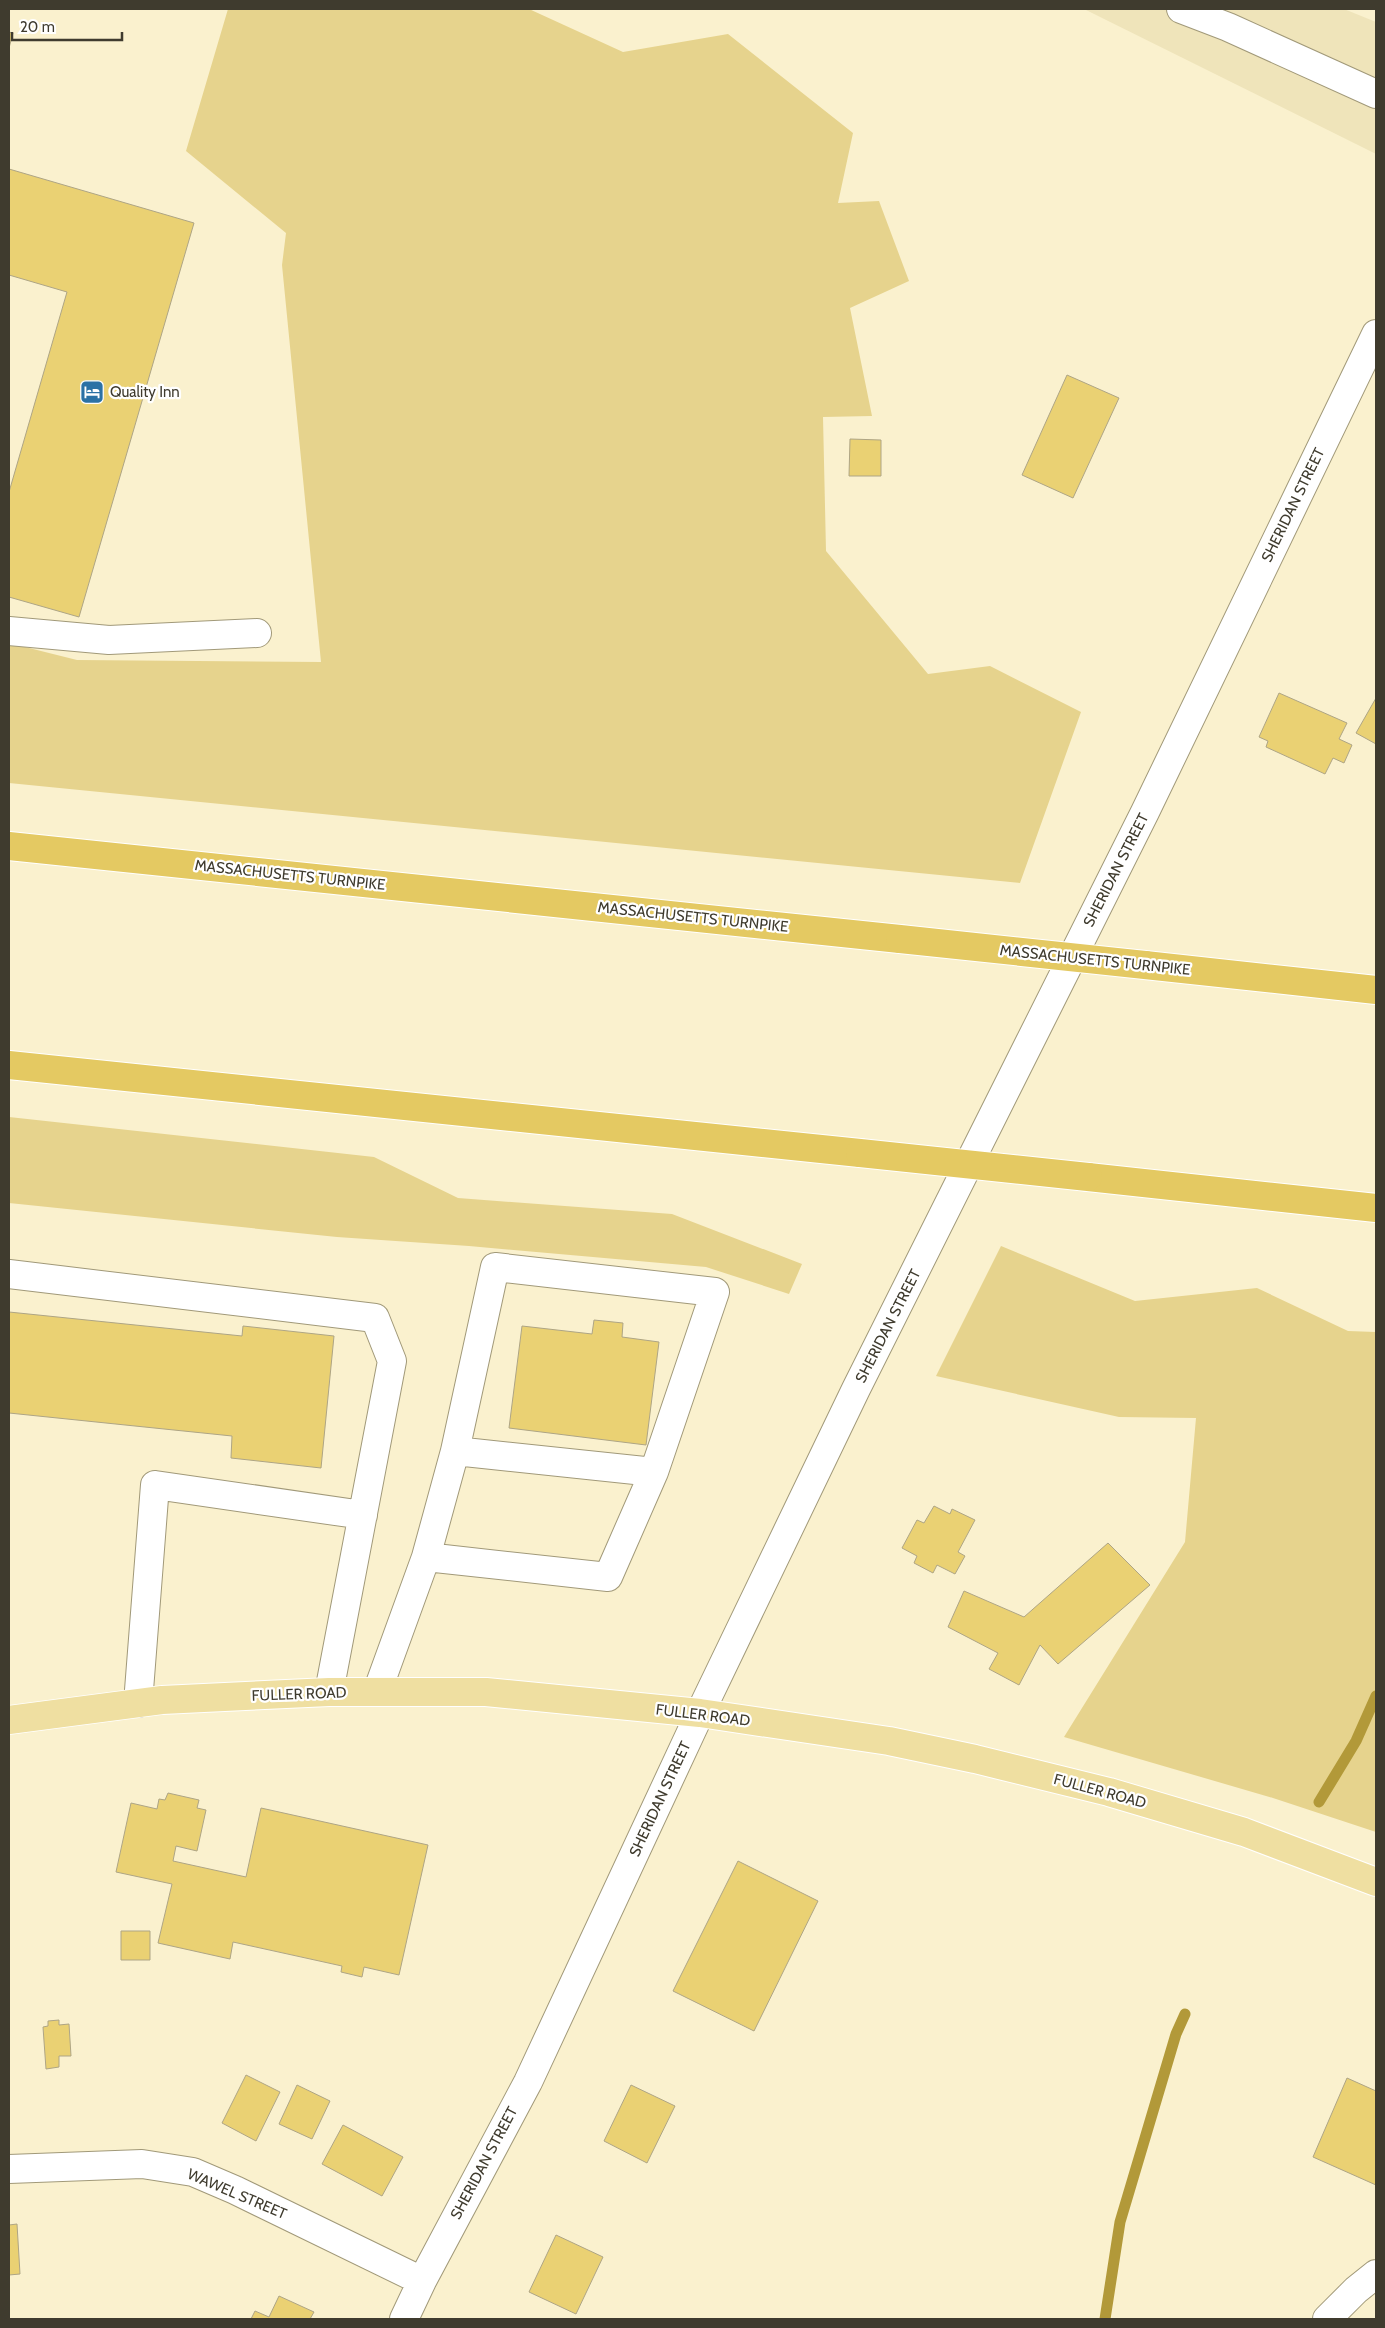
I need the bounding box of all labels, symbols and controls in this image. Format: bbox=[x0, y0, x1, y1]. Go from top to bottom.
scale bar bbox=[12, 10, 122, 42]
text: 20 m bbox=[20, 18, 55, 36]
hotel icon: Quality Inn bbox=[79, 379, 105, 405]
place label: Quality Inn bbox=[110, 383, 180, 401]
street label: SHERIDAN STREET bbox=[1258, 445, 1328, 565]
street label: SHERIDAN STREET bbox=[1080, 810, 1152, 930]
street label: MASSACHUSETTS TURNPIKE bbox=[194, 856, 386, 894]
street label: MASSACHUSETTS TURNPIKE bbox=[597, 898, 789, 936]
street label: MASSACHUSETTS TURNPIKE bbox=[999, 941, 1191, 979]
street label: SHERIDAN STREET bbox=[852, 1266, 924, 1386]
street label: FULLER ROAD bbox=[251, 1683, 347, 1705]
street label: FULLER ROAD bbox=[655, 1700, 751, 1730]
street label: SHERIDAN STREET bbox=[625, 1739, 695, 1859]
street label: FULLER ROAD bbox=[1052, 1770, 1148, 1812]
street label: SHERIDAN STREET bbox=[447, 2104, 521, 2222]
street label: WAWEL STREET bbox=[185, 2165, 289, 2223]

